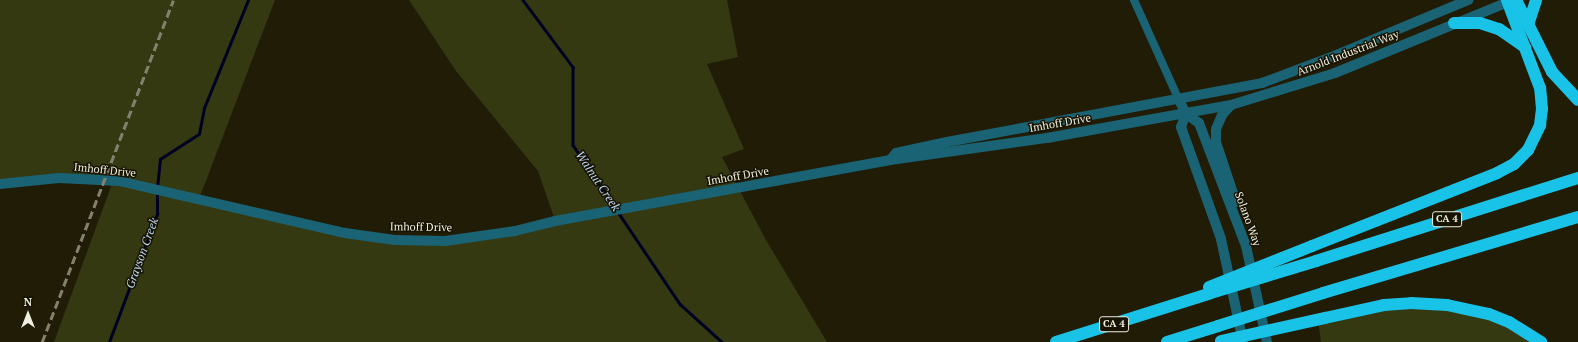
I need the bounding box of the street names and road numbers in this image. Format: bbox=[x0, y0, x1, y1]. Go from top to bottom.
street label: Arnold Industrial Way bbox=[1295, 28, 1401, 78]
street label: Imhoff Drive bbox=[1028, 111, 1092, 135]
street label: Imhoff Drive bbox=[73, 160, 137, 180]
street label: Imhoff Drive bbox=[706, 164, 770, 188]
street label: Solano Way bbox=[1232, 190, 1264, 248]
road number: CA 4 bbox=[1432, 211, 1462, 227]
street label: Imhoff Drive bbox=[390, 220, 452, 234]
road number: CA 4 bbox=[1099, 316, 1129, 332]

